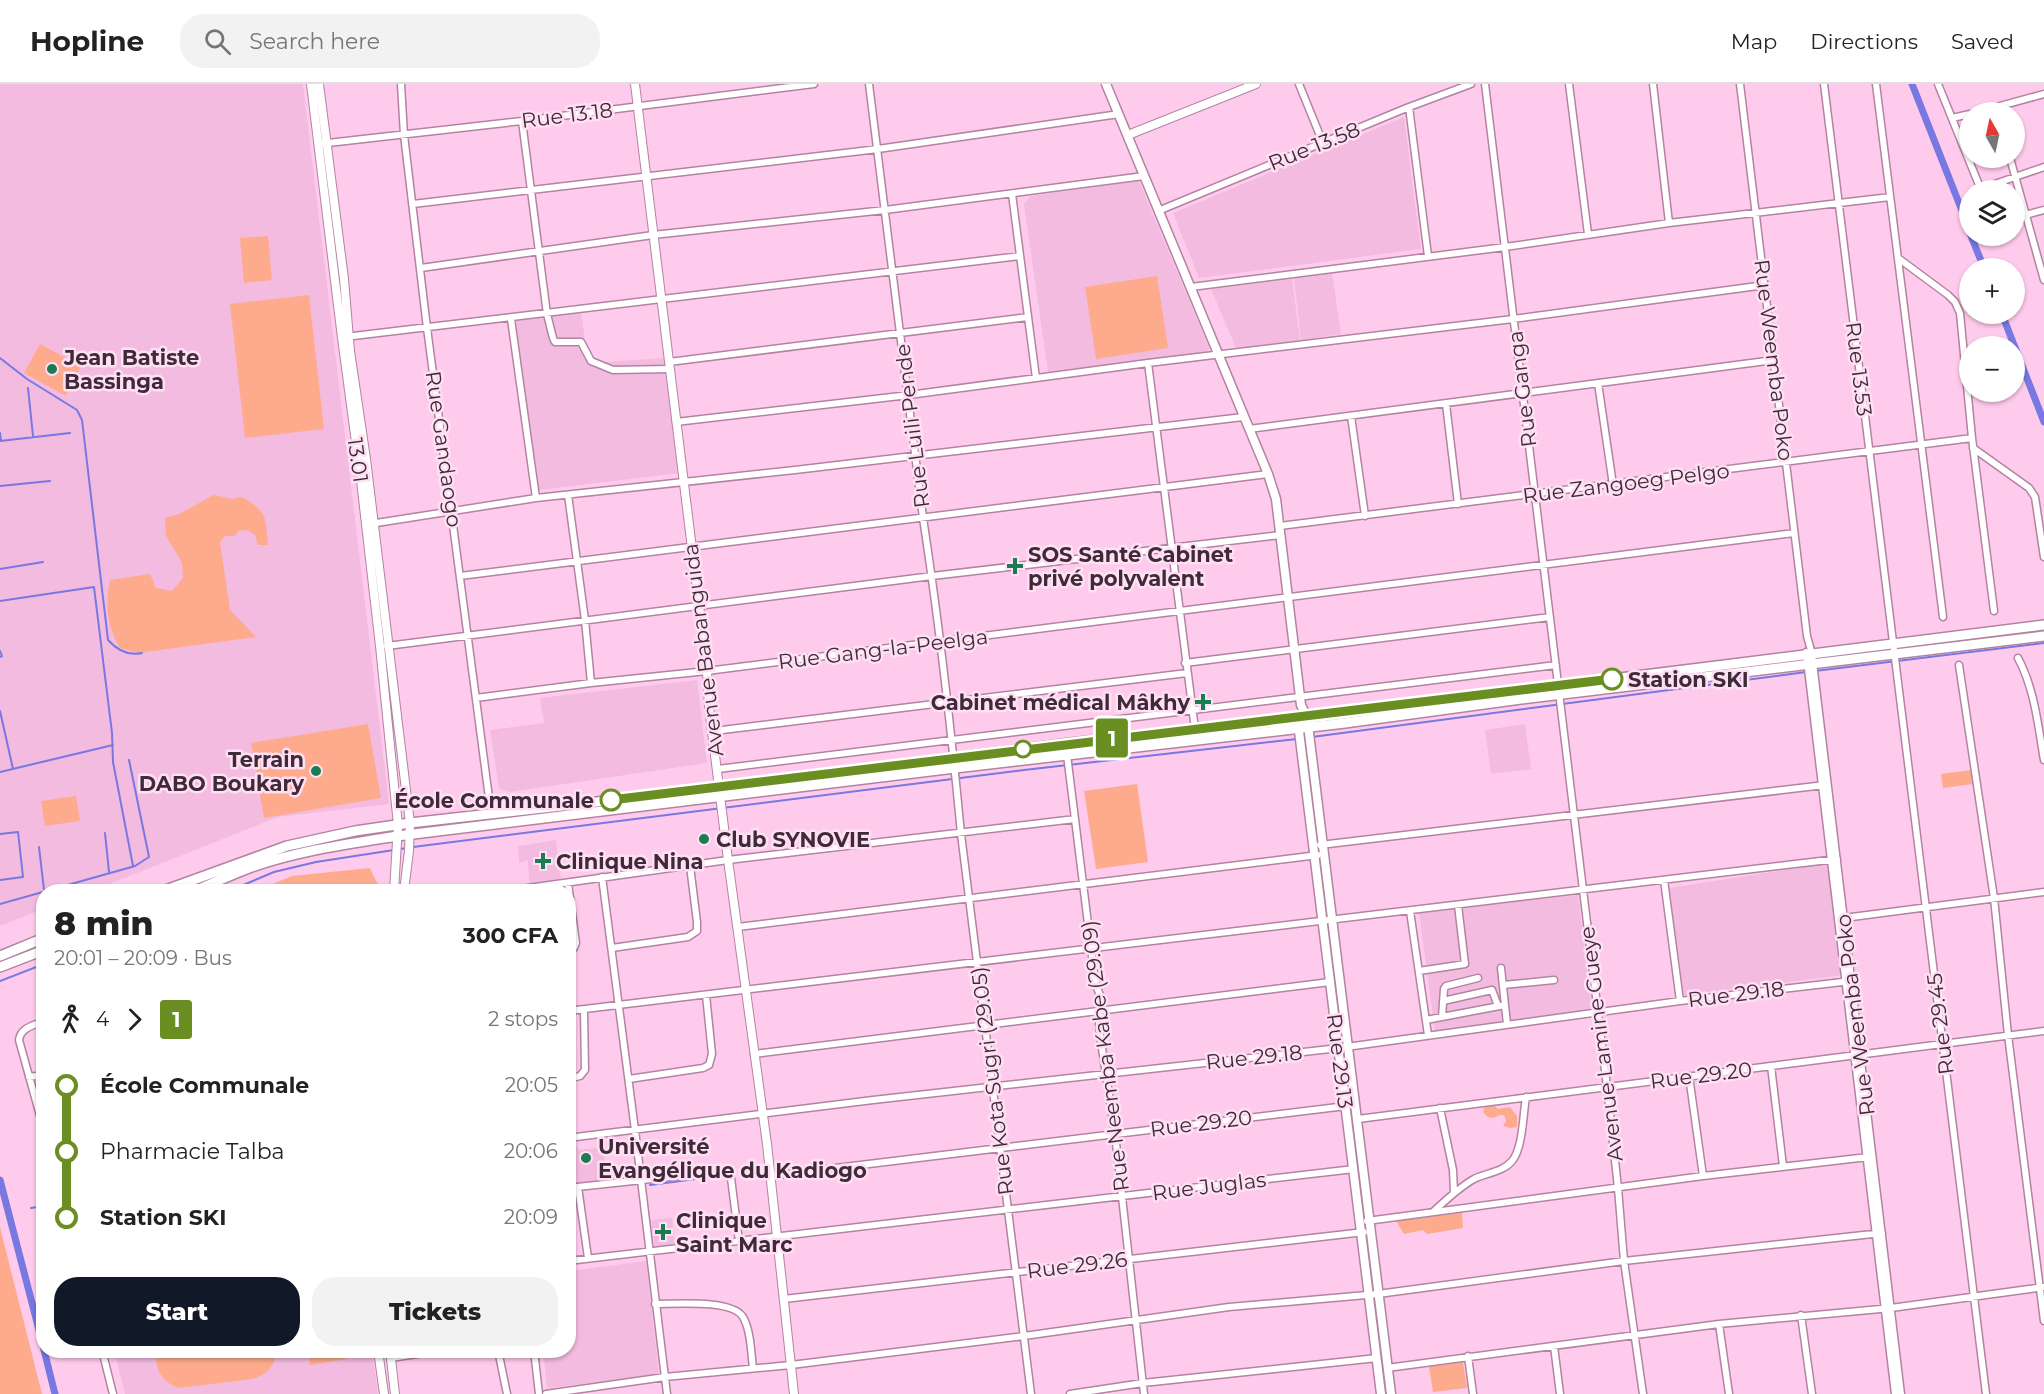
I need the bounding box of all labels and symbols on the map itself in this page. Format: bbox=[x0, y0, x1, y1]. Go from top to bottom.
street label: Rue 13.18 bbox=[520, 97, 614, 133]
north arrow bbox=[1959, 102, 2025, 168]
street label: Rue 13.58 bbox=[1265, 116, 1363, 176]
street label: Rue Weemba Poko bbox=[1749, 258, 1799, 462]
street label: Rue 13.53 bbox=[1841, 320, 1877, 418]
street label: Rue Ganga bbox=[1502, 329, 1542, 449]
street label: Rue Luili Pende bbox=[890, 343, 934, 509]
place label: Jean Batiste Bassinga bbox=[63, 345, 199, 394]
marker: Jean Batiste Bassinga bbox=[45, 362, 59, 376]
street label: Rue Gandaogo bbox=[421, 369, 467, 529]
street label: 13.01 bbox=[342, 436, 374, 484]
street label: Rue Zangoeg Pelgo bbox=[1521, 458, 1731, 508]
street label: Avenue Babanguida bbox=[678, 542, 728, 758]
place label: SOS Santé Cabinet privé polyvalent bbox=[1028, 542, 1233, 591]
marker: SOS Santé Cabinet privé polyvalent bbox=[1006, 557, 1024, 575]
street label: Rue Gang-la-Peelga bbox=[777, 624, 989, 674]
place label: Station SKI bbox=[1628, 667, 1749, 692]
marker: Station SKI bbox=[1601, 668, 1623, 690]
place label: Cabinet médical Mâkhy bbox=[931, 690, 1190, 715]
marker: Cabinet médical Mâkhy bbox=[1194, 693, 1212, 711]
line badge: 1 bbox=[1092, 718, 1132, 758]
unlabelled marker bbox=[1014, 740, 1032, 758]
place label: Terrain DABO Boukary bbox=[139, 747, 304, 796]
marker: Terrain DABO Boukary bbox=[309, 764, 323, 778]
place label: École Communale bbox=[394, 788, 594, 813]
marker: École Communale bbox=[600, 789, 622, 811]
place label: Club SYNOVIE bbox=[716, 827, 870, 852]
marker: Club SYNOVIE bbox=[697, 832, 711, 846]
place label: Clinique Nina bbox=[556, 849, 704, 874]
marker: Clinique Nina bbox=[534, 852, 552, 870]
street label: Rue Weemba Poko bbox=[1830, 913, 1880, 1117]
street label: Rue Neemba Kabe (29.09) bbox=[1076, 919, 1134, 1193]
street label: Avenue Lamine Gueye bbox=[1574, 925, 1628, 1163]
street label: Rue Kota Sugri (29.05) bbox=[966, 965, 1018, 1197]
street label: Rue 29.45 bbox=[1921, 972, 1959, 1076]
street label: Rue 29.18 bbox=[1686, 976, 1786, 1012]
street label: Rue 29.13 bbox=[1322, 1012, 1358, 1110]
street label: Rue 29.18 bbox=[1204, 1039, 1304, 1075]
street label: Rue 29.20 bbox=[1649, 1056, 1753, 1094]
street label: Rue 29.20 bbox=[1149, 1104, 1253, 1142]
place label: Université Evangélique du Kadiogo bbox=[598, 1134, 867, 1183]
marker: Université Evangélique du Kadiogo bbox=[579, 1151, 593, 1165]
street label: Rue Juglas bbox=[1151, 1167, 1267, 1205]
place label: Clinique Saint Marc bbox=[676, 1208, 793, 1257]
marker: Clinique Saint Marc bbox=[654, 1223, 672, 1241]
street label: Rue 29.26 bbox=[1025, 1246, 1129, 1284]

